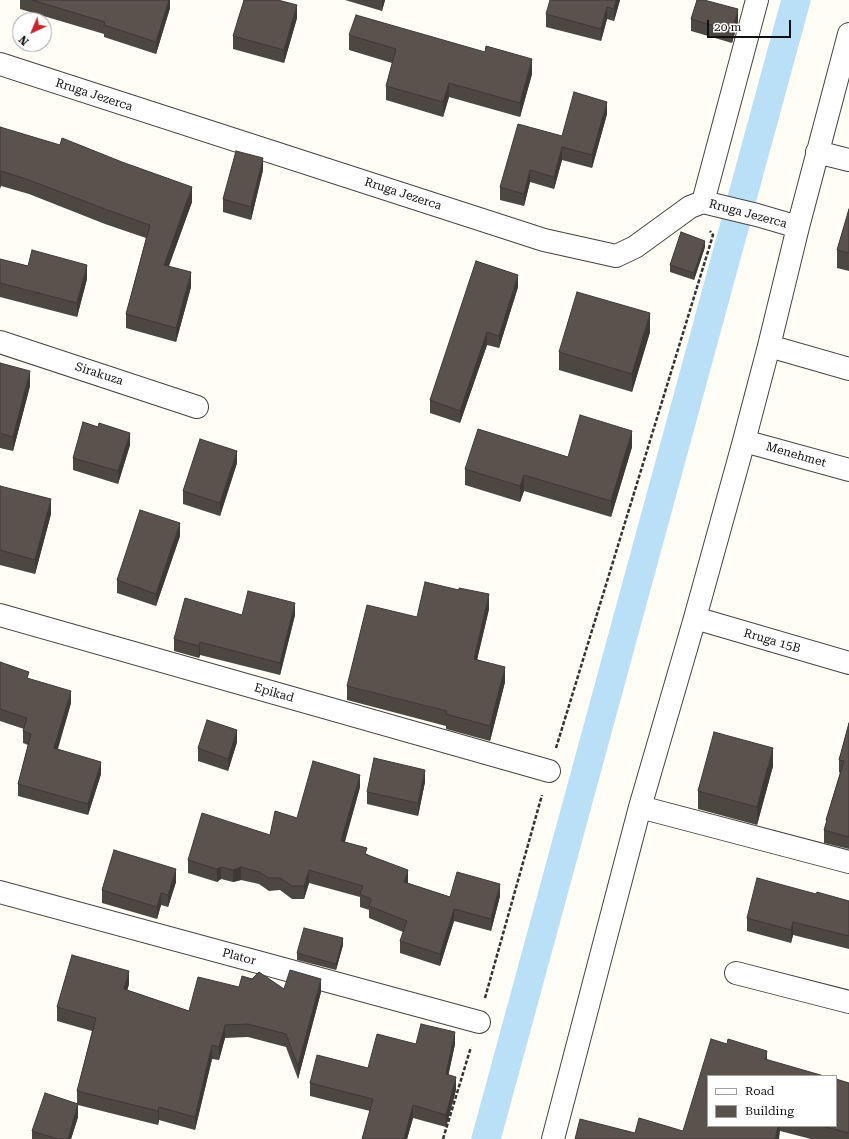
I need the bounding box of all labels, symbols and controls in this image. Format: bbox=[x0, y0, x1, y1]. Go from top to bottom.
north arrow bbox=[12, 12, 52, 52]
scale bar bbox=[709, 12, 793, 38]
text: 20 m bbox=[714, 20, 741, 34]
text: N bbox=[16, 33, 32, 48]
street label: Rruga Jezerca bbox=[54, 76, 134, 114]
street label: Rruga Jezerca bbox=[363, 175, 443, 213]
street label: Rruga Jezerca bbox=[707, 197, 789, 231]
street label: Sirakuza bbox=[73, 359, 125, 389]
street label: Menehmet bbox=[764, 440, 828, 470]
street label: Rruga 15B bbox=[742, 626, 802, 656]
street label: Epikad bbox=[252, 680, 296, 706]
street label: Plator bbox=[221, 946, 257, 968]
legend bbox=[707, 1075, 837, 1127]
text: Road bbox=[745, 1084, 774, 1098]
text: Building bbox=[745, 1104, 794, 1118]

